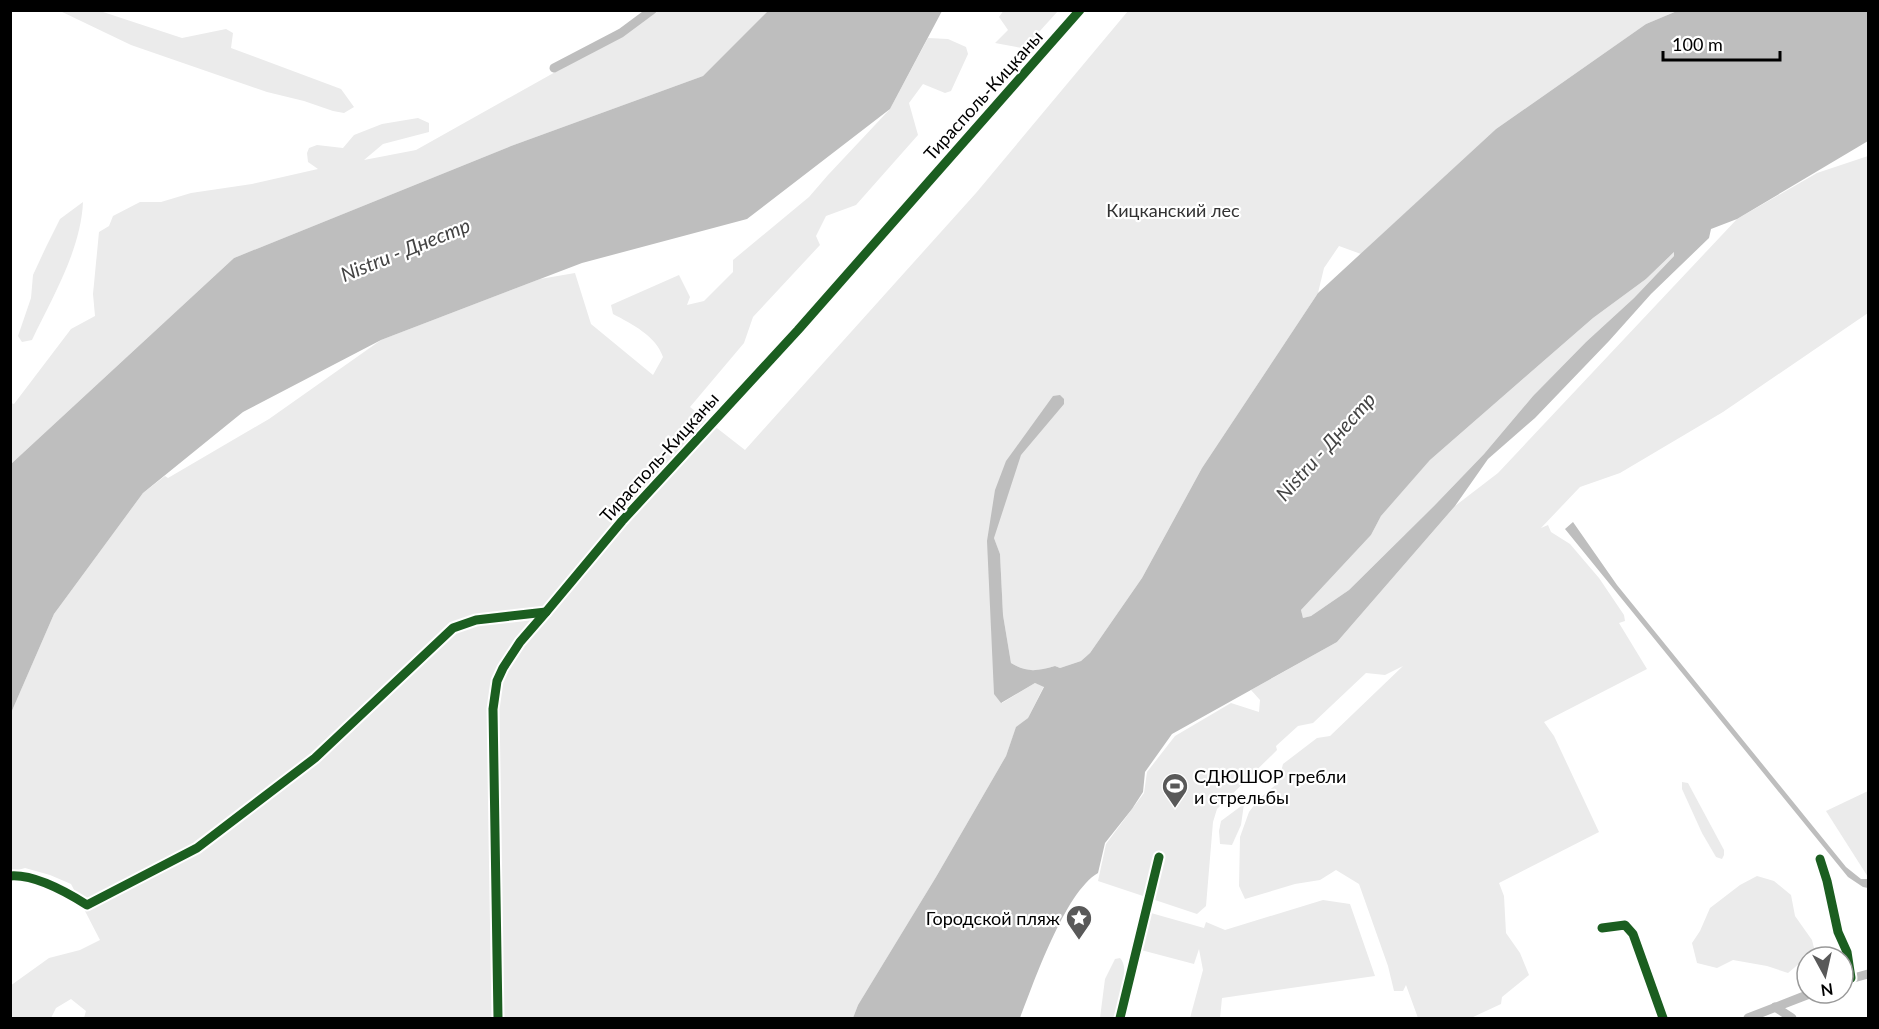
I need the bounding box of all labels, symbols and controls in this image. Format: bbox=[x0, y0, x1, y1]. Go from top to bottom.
scale bar bbox=[1663, 24, 1780, 62]
street label: Тирасполь-Кицканы bbox=[919, 26, 1047, 164]
text: 100 m bbox=[1672, 33, 1723, 55]
park label: Кицканский лес bbox=[1106, 199, 1240, 221]
water label: Nistru - Днестр bbox=[337, 212, 473, 286]
water label: Nistru - Днестр bbox=[1270, 387, 1380, 505]
street label: Тирасполь-Кицканы bbox=[595, 388, 723, 526]
place label: СДЮШОР гребли и стрельбы bbox=[1194, 765, 1346, 808]
sports icon: СДЮШОР гребли и стрельбы bbox=[1160, 771, 1190, 809]
place icon: Городской пляж bbox=[1064, 903, 1094, 941]
place label: Городской пляж bbox=[926, 907, 1060, 929]
north arrow bbox=[1795, 945, 1855, 1005]
text: N bbox=[1820, 980, 1835, 1001]

